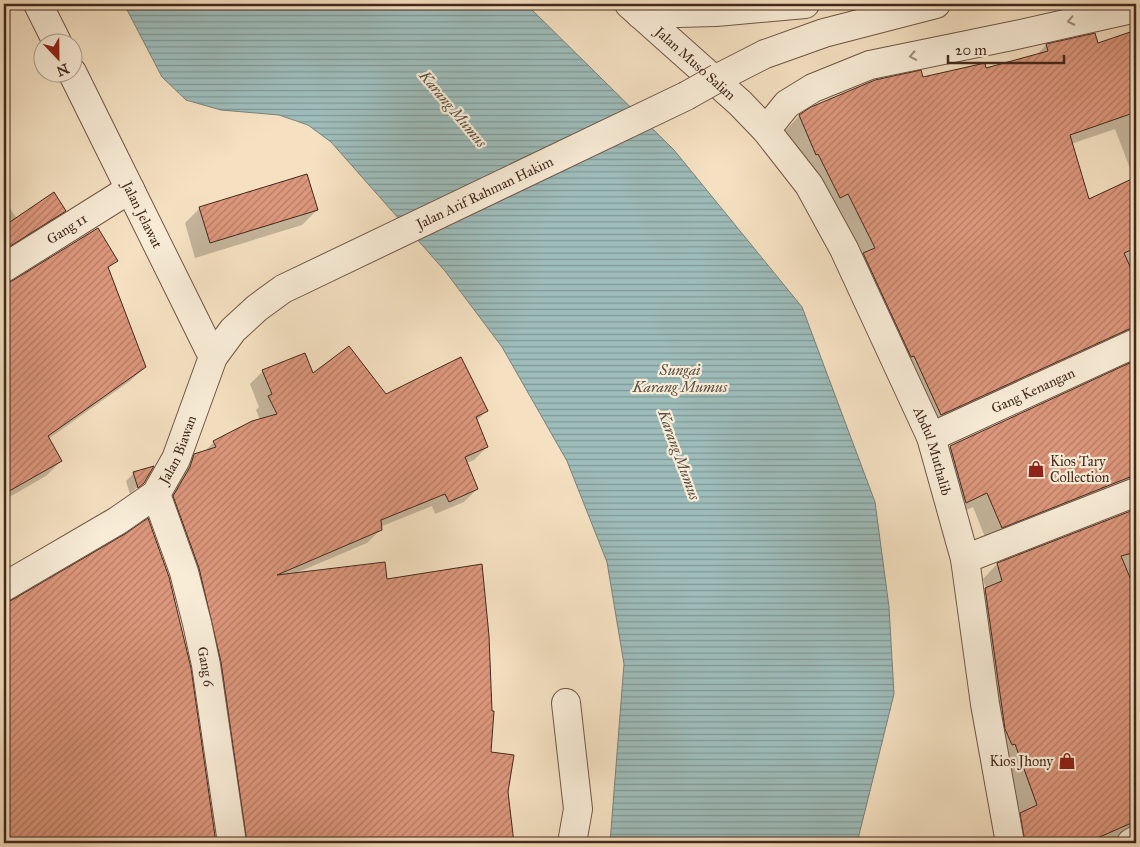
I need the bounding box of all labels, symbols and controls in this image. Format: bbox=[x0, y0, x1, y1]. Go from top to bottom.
one-way arrow bbox=[1067, 16, 1076, 26]
street label: Jalan Muso Salim bbox=[650, 22, 739, 104]
north arrow bbox=[32, 32, 82, 82]
scale bar bbox=[948, 32, 1064, 64]
text: 20 m bbox=[955, 41, 987, 59]
one-way arrow bbox=[908, 50, 917, 61]
text: N bbox=[54, 59, 71, 80]
water label: Karang Mumus bbox=[415, 66, 491, 152]
street label: Jalan Arif Rahman Hakim bbox=[412, 152, 556, 234]
street label: Jalan Jelawat bbox=[117, 176, 166, 251]
street label: Gang 11 bbox=[43, 209, 90, 248]
water label: Sungai Karang Mumus bbox=[632, 361, 728, 396]
street label: Gang Kenangan bbox=[988, 364, 1078, 417]
street label: Abdul Muthalib bbox=[909, 403, 955, 497]
water label: Karang Mumus bbox=[654, 407, 704, 503]
street label: Jalan Biawan bbox=[154, 413, 200, 489]
place label: Kios Tary Collection bbox=[1050, 453, 1110, 486]
shop icon: Kios Tary Collection bbox=[1026, 459, 1046, 479]
street label: Gang 6 bbox=[194, 645, 218, 689]
shop icon: Kios Jhony bbox=[1057, 751, 1077, 771]
place label: Kios Jhony bbox=[990, 753, 1053, 771]

